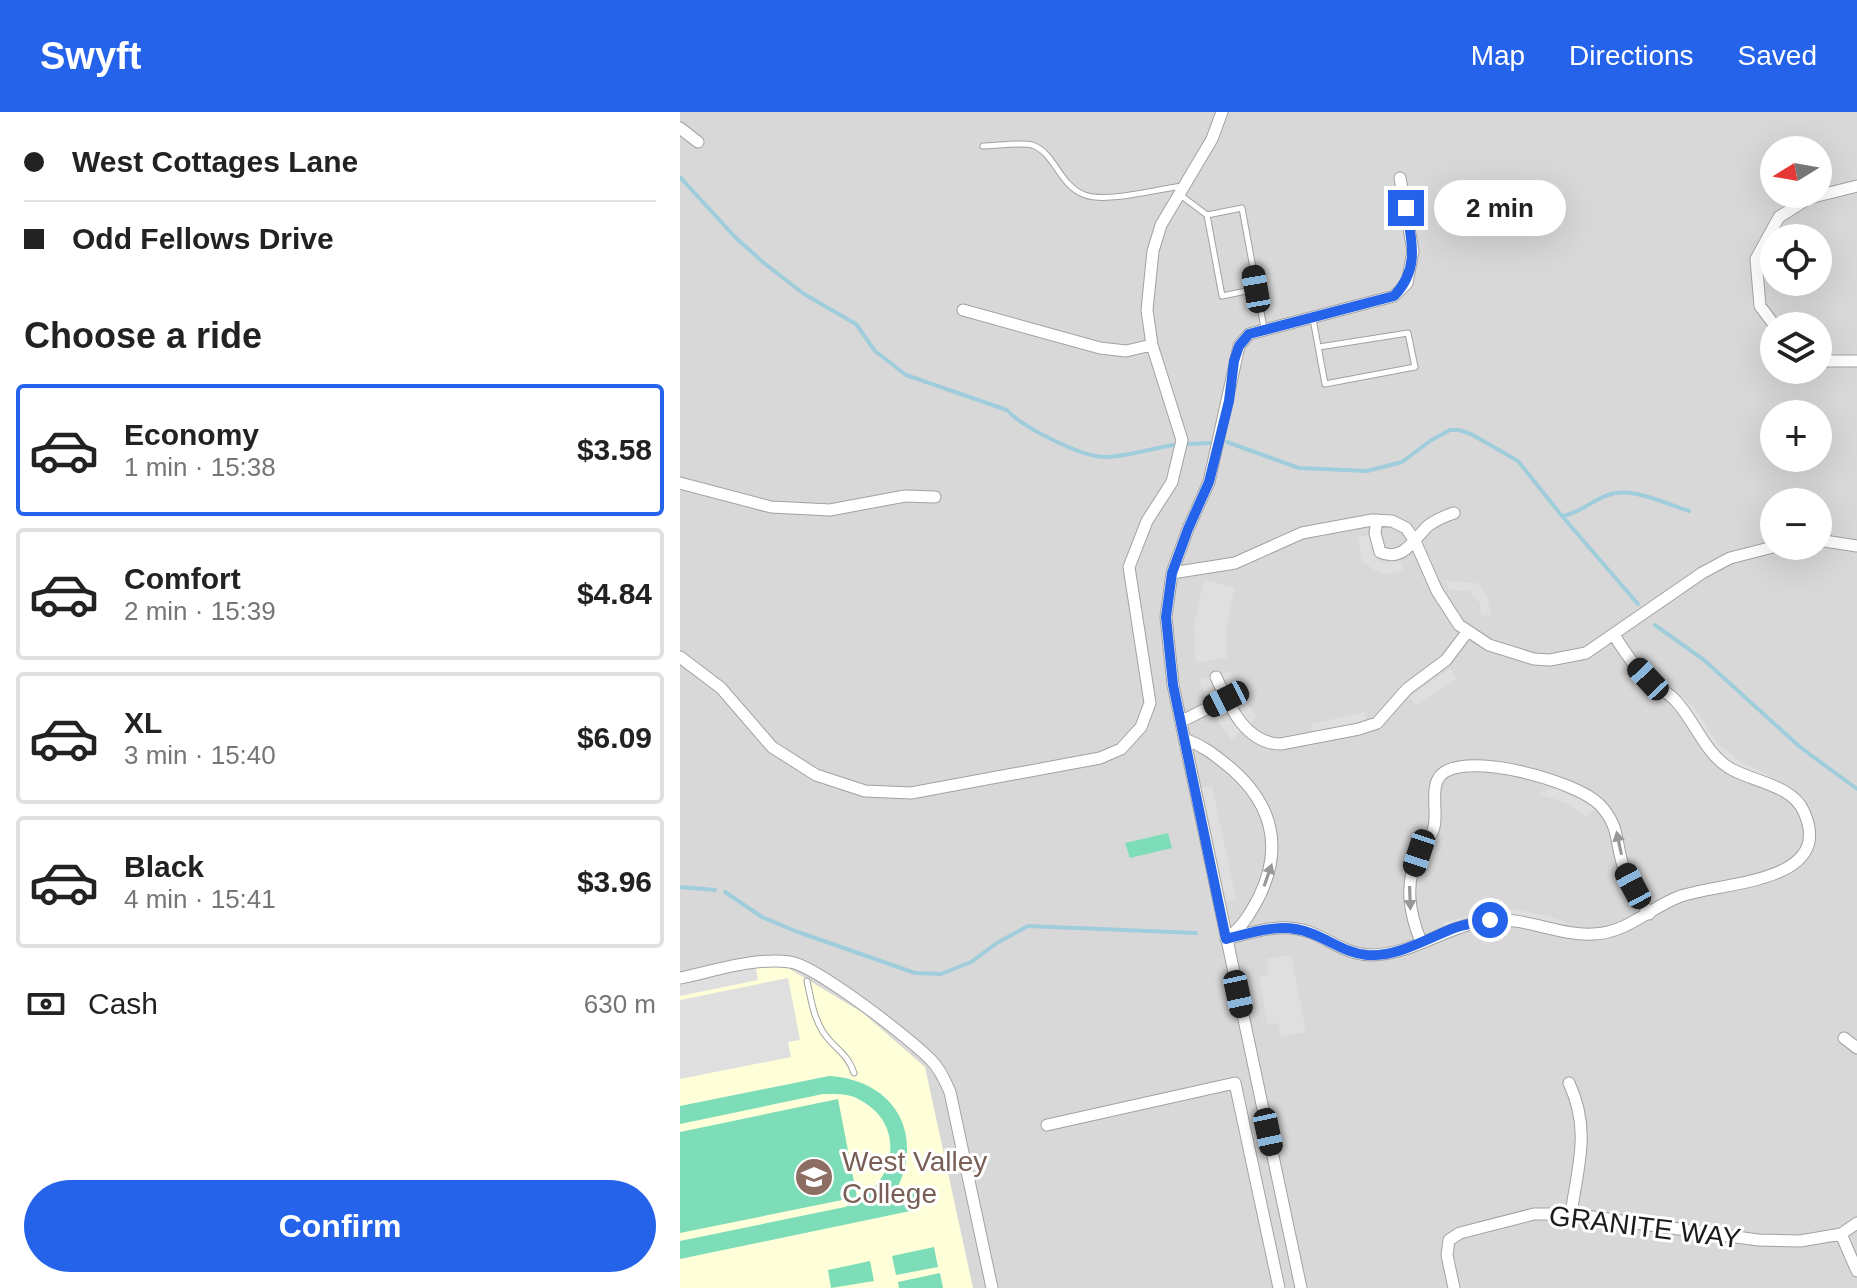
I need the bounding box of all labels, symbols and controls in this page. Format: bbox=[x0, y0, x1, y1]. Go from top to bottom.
text: Swyft bbox=[40, 35, 141, 77]
text: Map bbox=[1471, 40, 1525, 71]
text: Directions bbox=[1569, 40, 1694, 71]
text: Saved bbox=[1738, 40, 1817, 71]
north arrow bbox=[1760, 136, 1832, 208]
map controls bbox=[1760, 136, 1832, 560]
text: West Cottages Lane bbox=[72, 145, 358, 178]
callout: 2 min bbox=[1434, 180, 1566, 236]
route end bbox=[1388, 190, 1424, 226]
text: 2 min bbox=[1466, 193, 1534, 223]
text: Odd Fellows Drive bbox=[72, 222, 334, 255]
button: locate bbox=[1760, 224, 1832, 296]
car bbox=[1240, 263, 1272, 315]
button: layers bbox=[1760, 312, 1832, 384]
text: Choose a ride bbox=[24, 315, 262, 356]
button: + bbox=[1760, 400, 1832, 472]
icon: car bbox=[28, 414, 100, 486]
text: Economy bbox=[124, 418, 259, 451]
text: $3.58 bbox=[577, 433, 652, 466]
text: 1 min · 15:38 bbox=[124, 452, 276, 482]
button: − bbox=[1760, 488, 1832, 560]
icon: car bbox=[28, 558, 100, 630]
text: Comfort bbox=[124, 562, 241, 595]
text: $4.84 bbox=[577, 577, 652, 610]
text: 2 min · 15:39 bbox=[124, 596, 276, 626]
car bbox=[1623, 653, 1673, 705]
car bbox=[1199, 677, 1253, 721]
icon: car bbox=[28, 702, 100, 774]
text: XL bbox=[124, 706, 162, 739]
text: $6.09 bbox=[577, 721, 652, 754]
text: 3 min · 15:40 bbox=[124, 740, 276, 770]
car bbox=[1400, 826, 1438, 880]
one-way arrow bbox=[1612, 830, 1625, 855]
icon: car bbox=[28, 846, 100, 918]
text: Black bbox=[124, 850, 204, 883]
car bbox=[1611, 859, 1655, 913]
one-way arrow bbox=[1262, 862, 1274, 886]
text: $3.96 bbox=[577, 865, 652, 898]
text: 4 min · 15:41 bbox=[124, 884, 276, 914]
one-way arrow bbox=[1404, 886, 1417, 911]
route start bbox=[1472, 902, 1508, 938]
car bbox=[1221, 968, 1255, 1020]
icon: cash bbox=[24, 982, 68, 1026]
text: Cash bbox=[88, 987, 158, 1020]
text: 630 m bbox=[584, 989, 656, 1019]
car bbox=[1251, 1106, 1285, 1158]
place label: West Valley College bbox=[842, 1146, 987, 1209]
school or university icon: West Valley College bbox=[793, 1156, 835, 1198]
button: Confirm bbox=[24, 1180, 656, 1272]
street label: GRANITE WAY bbox=[1547, 1200, 1743, 1254]

